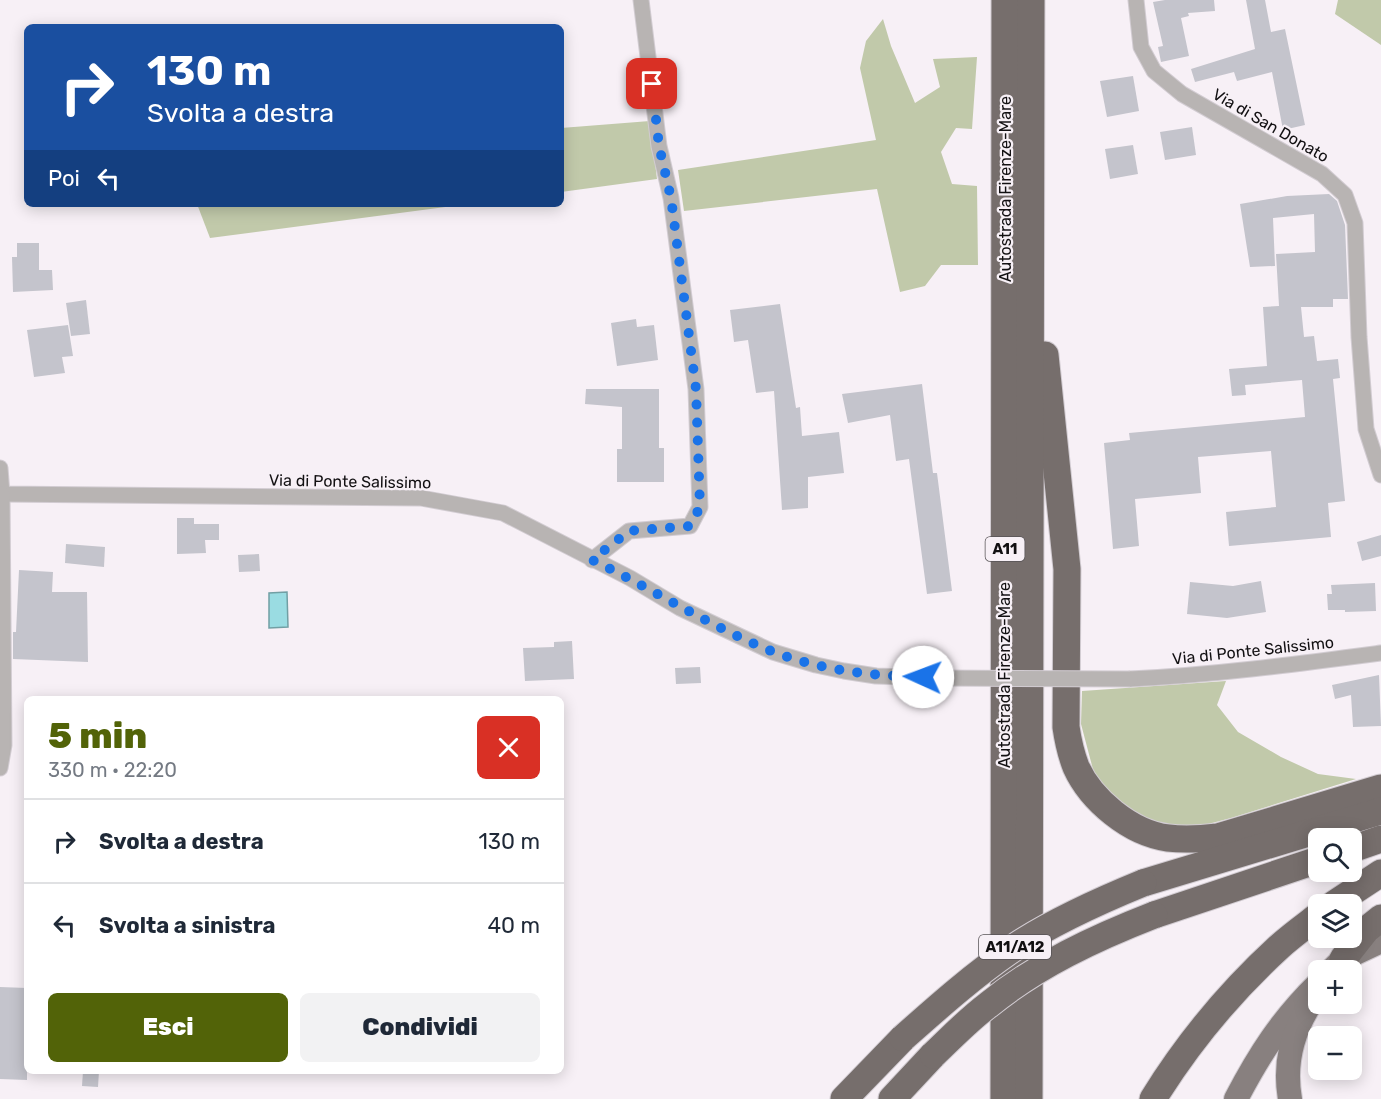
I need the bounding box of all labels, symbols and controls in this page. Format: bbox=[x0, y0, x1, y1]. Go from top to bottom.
text: 130 m bbox=[147, 46, 272, 96]
icon: right bbox=[48, 48, 126, 126]
pin bbox=[626, 58, 677, 109]
icon: arrive bbox=[635, 67, 668, 100]
street label: Via di San Donato bbox=[1209, 84, 1332, 166]
street label: Autostrada Firenze-Mare bbox=[996, 96, 1015, 282]
text: Svolta a destra bbox=[147, 97, 334, 129]
icon: left bbox=[92, 162, 125, 195]
text: Poi bbox=[48, 165, 80, 192]
street label: Via di Ponte Salissimo bbox=[269, 471, 431, 492]
road number: A11 bbox=[986, 537, 1024, 561]
street label: Autostrada Firenze-Mare bbox=[995, 582, 1014, 768]
street label: Via di Ponte Salissimo bbox=[1171, 633, 1335, 668]
position arrow bbox=[891, 645, 955, 709]
text: 5 min bbox=[48, 714, 147, 757]
button: close bbox=[477, 716, 540, 779]
text: 330 m · 22:20 bbox=[48, 758, 177, 782]
icon: right bbox=[48, 825, 81, 858]
text: Svolta a destra bbox=[99, 828, 264, 855]
text: 130 m bbox=[478, 828, 540, 855]
map controls bbox=[1308, 828, 1362, 1080]
button: search bbox=[1308, 828, 1362, 882]
button: layers bbox=[1308, 894, 1362, 948]
icon: left bbox=[48, 909, 81, 942]
text: Svolta a sinistra bbox=[99, 912, 276, 939]
text: 40 m bbox=[487, 912, 540, 939]
road number: A11/A12 bbox=[979, 935, 1051, 959]
button: + bbox=[1308, 960, 1362, 1014]
button: Esci bbox=[48, 993, 288, 1062]
button: Condividi bbox=[300, 993, 540, 1062]
button: − bbox=[1308, 1026, 1362, 1080]

